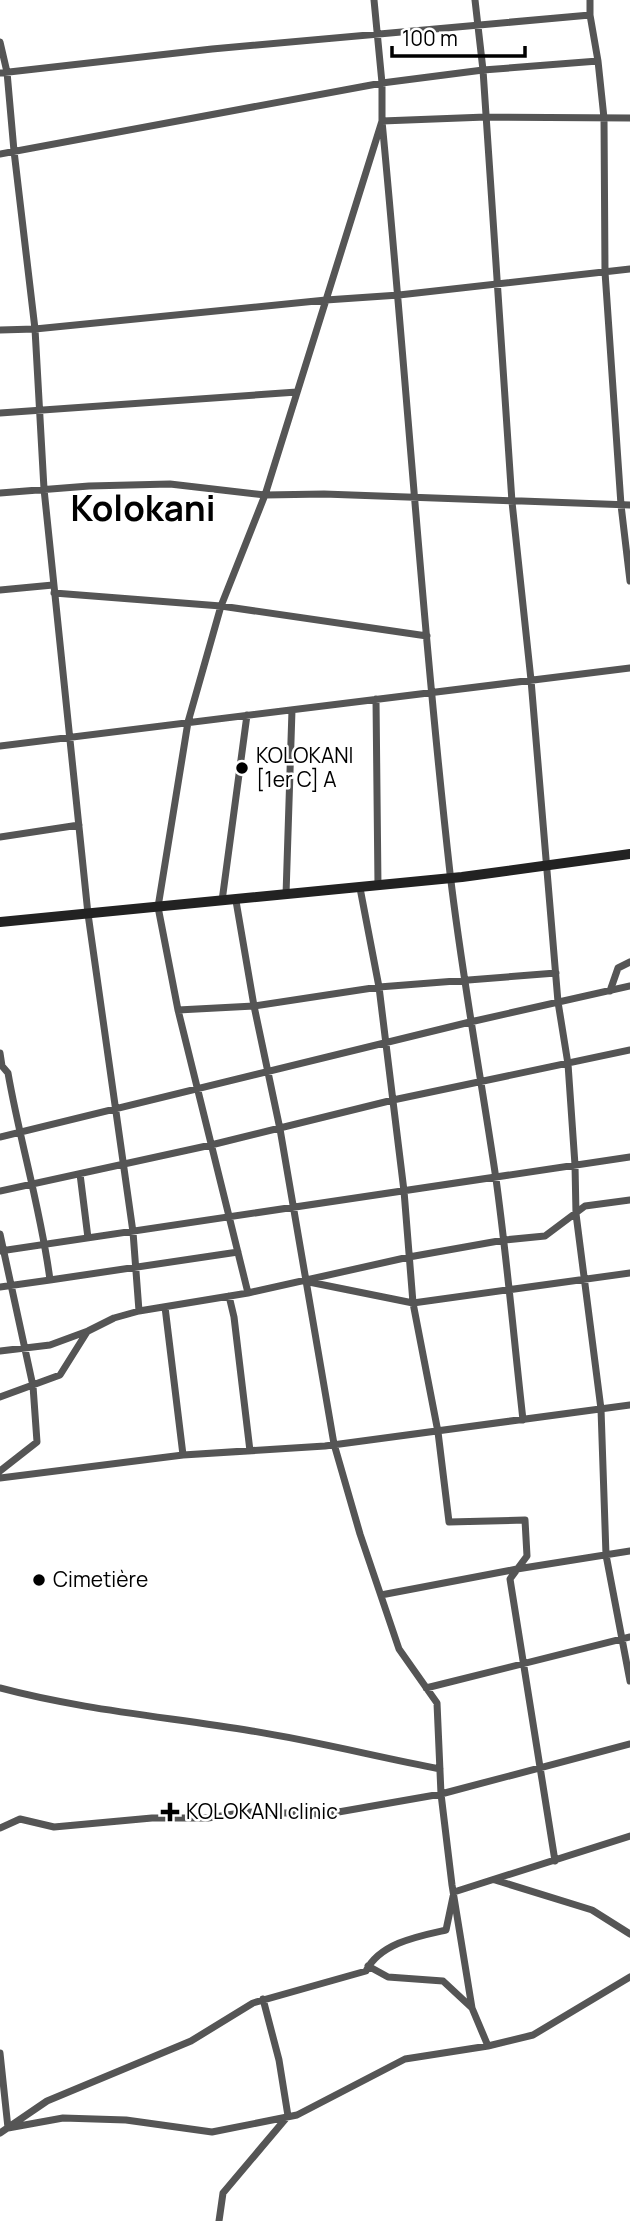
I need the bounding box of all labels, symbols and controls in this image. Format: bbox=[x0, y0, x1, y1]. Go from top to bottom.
scale bar bbox=[392, 14, 525, 58]
text: 100 m bbox=[402, 24, 458, 52]
district label: Kolokani bbox=[70, 484, 216, 532]
place label: KOLOKANI [1er C] A bbox=[256, 741, 354, 793]
marker: KOLOKANI [1er C] A bbox=[234, 760, 250, 776]
place label: Cimetière bbox=[53, 1565, 148, 1593]
marker: Cimetière bbox=[31, 1572, 47, 1588]
place label: KOLOKANI clinic bbox=[186, 1797, 338, 1825]
marker: KOLOKANI clinic bbox=[160, 1802, 180, 1822]

